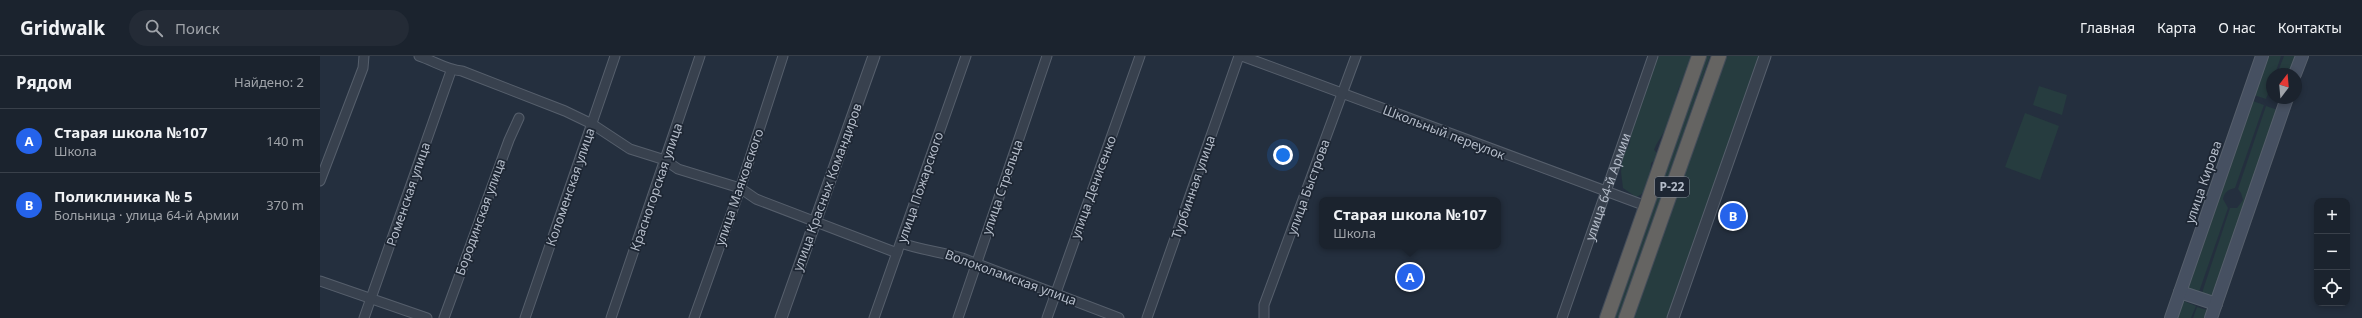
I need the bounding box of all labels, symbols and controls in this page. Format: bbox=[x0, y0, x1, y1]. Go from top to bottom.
search box bbox=[129, 10, 409, 46]
text: Gridwalk bbox=[20, 15, 105, 41]
icon: search bbox=[143, 17, 165, 39]
text: Поиск bbox=[175, 18, 220, 38]
text: Главная bbox=[2080, 18, 2135, 37]
text: Карта bbox=[2157, 18, 2196, 37]
text: О нас bbox=[2218, 18, 2256, 37]
text: Контакты bbox=[2278, 18, 2342, 37]
north arrow bbox=[2266, 68, 2302, 104]
text: Рядом bbox=[16, 71, 72, 94]
text: Найдено: 2 bbox=[234, 73, 304, 91]
street label: Школьный переулок bbox=[1380, 100, 1508, 164]
street label: улица Красных Командиров bbox=[788, 101, 866, 273]
street label: Красногорская улица bbox=[626, 120, 686, 254]
text: Старая школа №107 bbox=[54, 122, 208, 142]
street label: Коломенская улица bbox=[541, 125, 599, 249]
street label: улица Маяковского bbox=[711, 126, 768, 248]
street label: улица Пожарского bbox=[893, 129, 947, 245]
street label: улица 64-й Армии bbox=[1581, 130, 1635, 243]
text: A bbox=[25, 132, 34, 150]
text: 140 m bbox=[266, 132, 304, 150]
street label: улица Денисенко bbox=[1066, 133, 1120, 241]
street label: Турбинная улица bbox=[1167, 133, 1219, 241]
street label: улица Стрельца bbox=[977, 137, 1027, 237]
street label: улица Быстрова bbox=[1282, 137, 1334, 237]
street label: улица Кирова bbox=[2180, 138, 2226, 226]
street label: Роменская улица bbox=[382, 140, 434, 248]
text: Школа bbox=[54, 142, 97, 160]
your location bbox=[1273, 145, 1293, 165]
street label: Бородинская улица bbox=[450, 156, 510, 278]
road number: Р-22 bbox=[1655, 177, 1689, 197]
text: Поликлиника № 5 bbox=[54, 186, 193, 206]
text: B bbox=[25, 196, 33, 214]
text: 370 m bbox=[266, 196, 304, 214]
popup bbox=[1319, 197, 1501, 249]
map controls bbox=[2314, 198, 2350, 306]
button: + bbox=[2314, 198, 2350, 234]
pin: B bbox=[1720, 201, 1746, 231]
text: Старая школа №107 bbox=[1333, 204, 1487, 224]
text: Больница · улица 64-й Армии bbox=[54, 206, 239, 224]
text: Школа bbox=[1333, 224, 1376, 242]
button: − bbox=[2314, 234, 2350, 270]
street label: Волоколамская улица bbox=[943, 245, 1079, 309]
pin: A bbox=[1397, 262, 1423, 292]
button: locate bbox=[2314, 270, 2350, 306]

